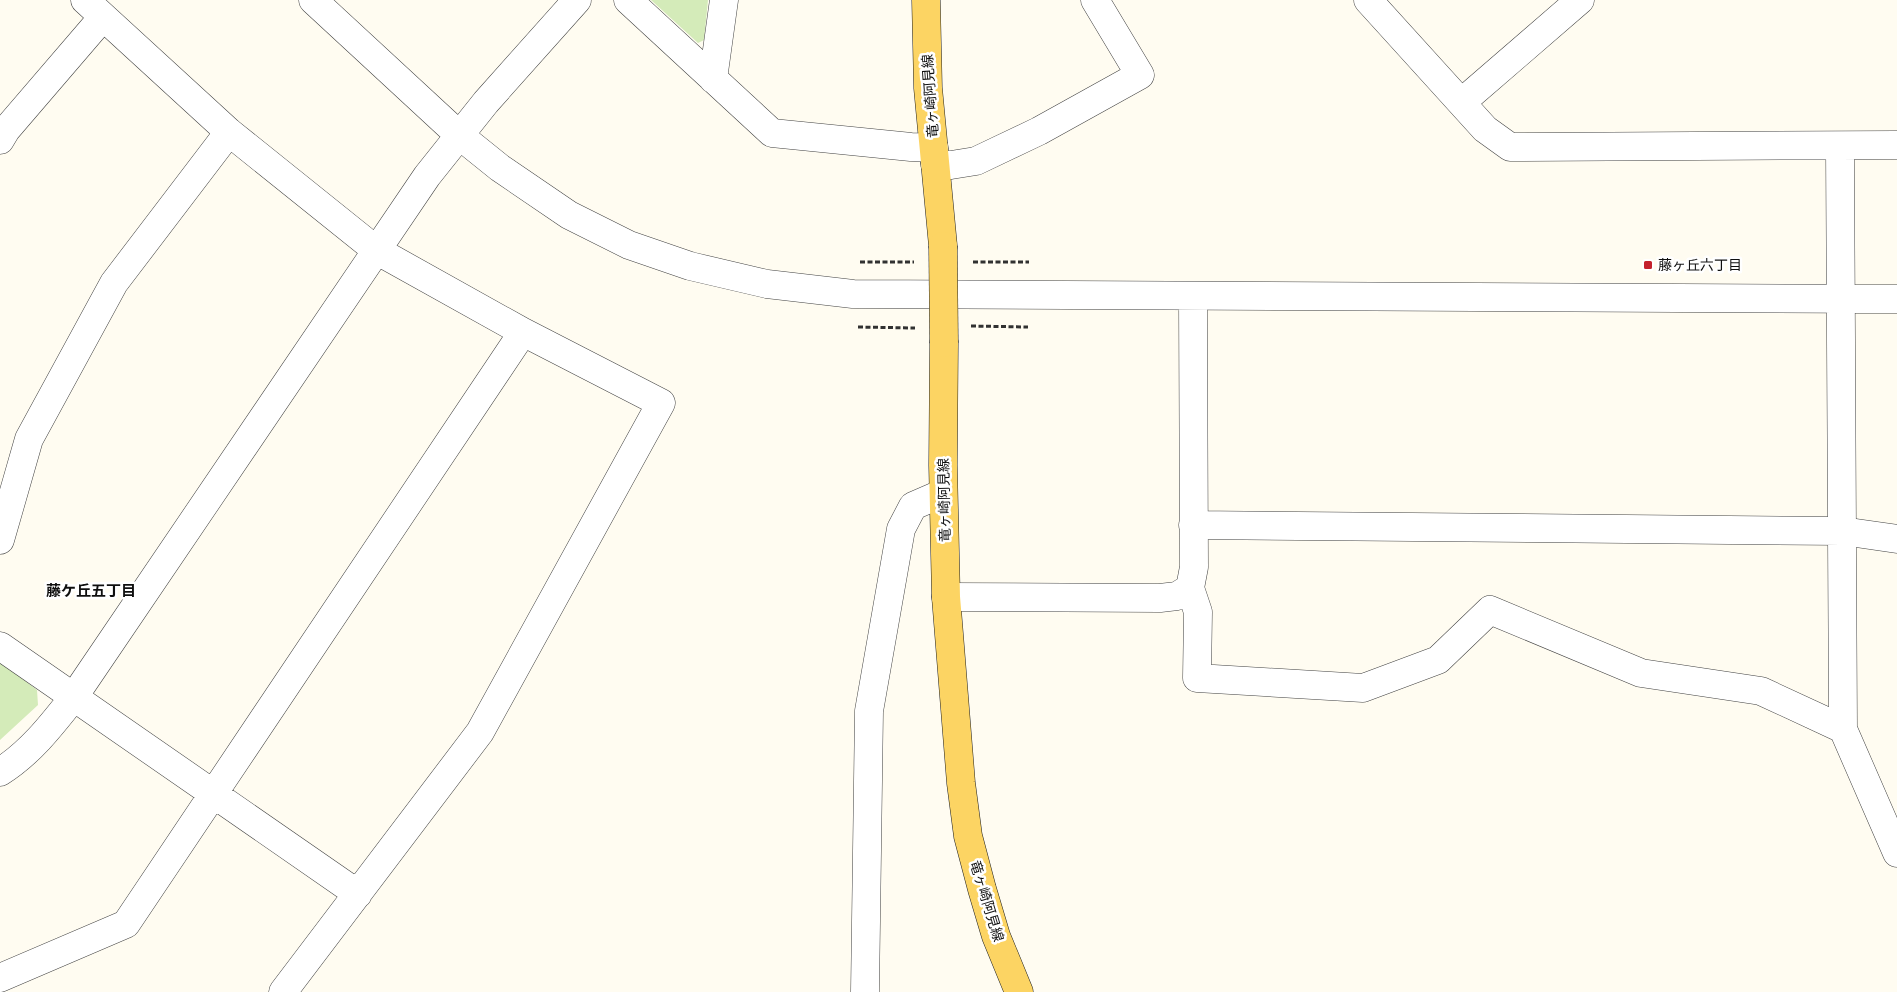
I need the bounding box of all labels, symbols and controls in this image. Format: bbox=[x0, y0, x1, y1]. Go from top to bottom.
street label: 竜ヶ崎阿見線 bbox=[919, 54, 941, 138]
place label: 藤ヶ丘六丁目 bbox=[1658, 257, 1742, 273]
marker: 藤ヶ丘六丁目 bbox=[1642, 259, 1654, 271]
street label: 竜ヶ崎阿見線 bbox=[935, 458, 953, 542]
district label: 藤ケ丘五丁目 bbox=[46, 582, 136, 600]
street label: 竜ヶ崎阿見線 bbox=[967, 858, 1007, 944]

